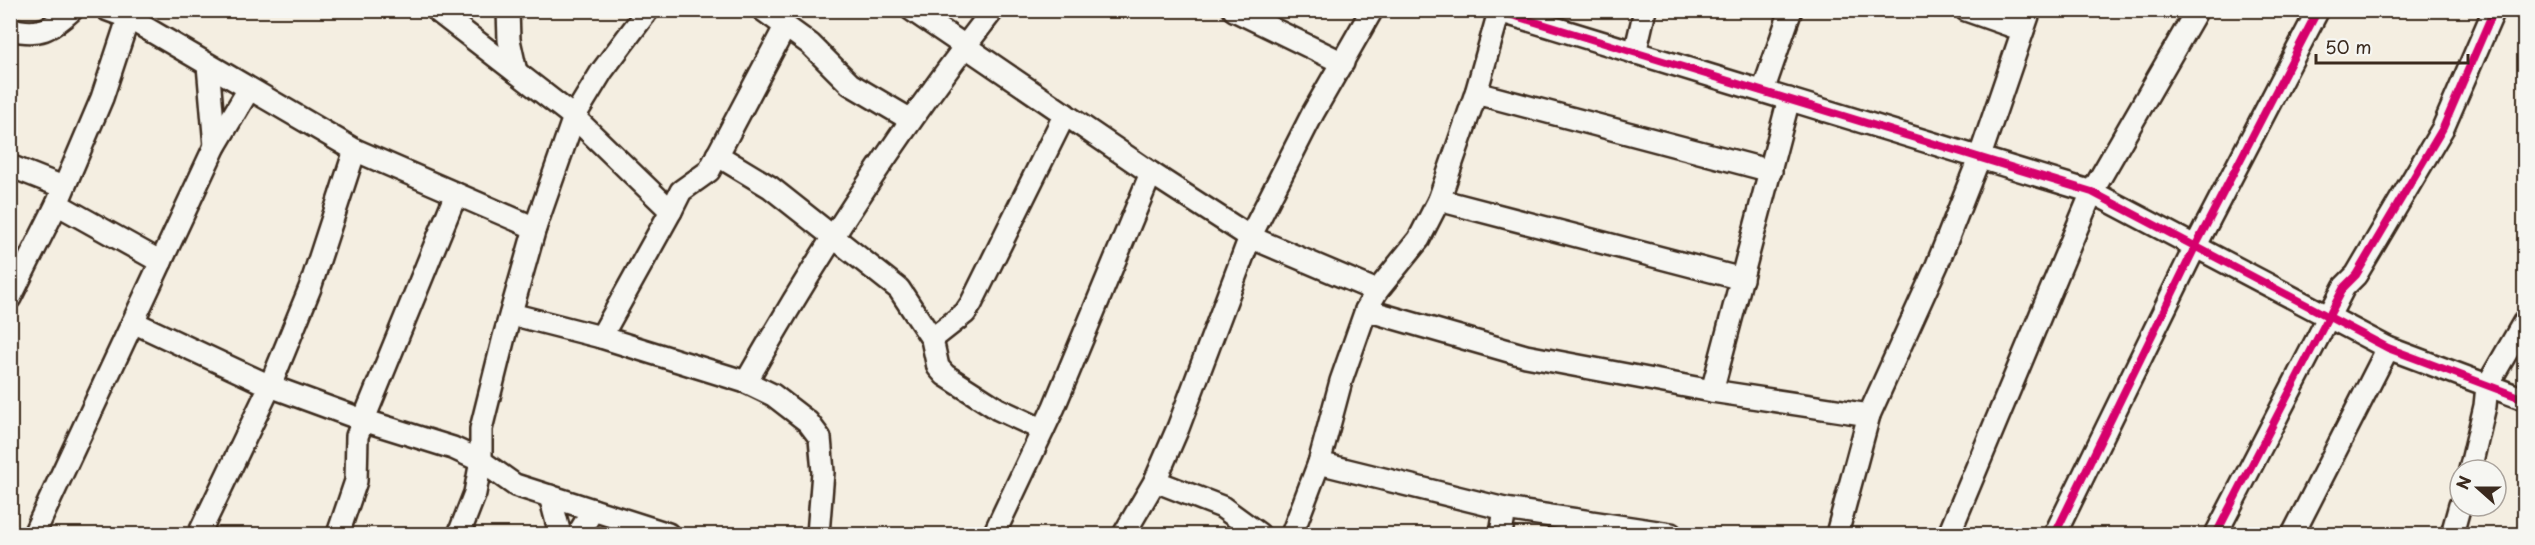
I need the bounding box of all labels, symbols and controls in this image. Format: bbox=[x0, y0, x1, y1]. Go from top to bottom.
scale bar bbox=[2316, 27, 2468, 65]
text: 50 m bbox=[2325, 33, 2372, 60]
north arrow bbox=[2448, 458, 2508, 518]
text: N bbox=[2450, 472, 2477, 492]

